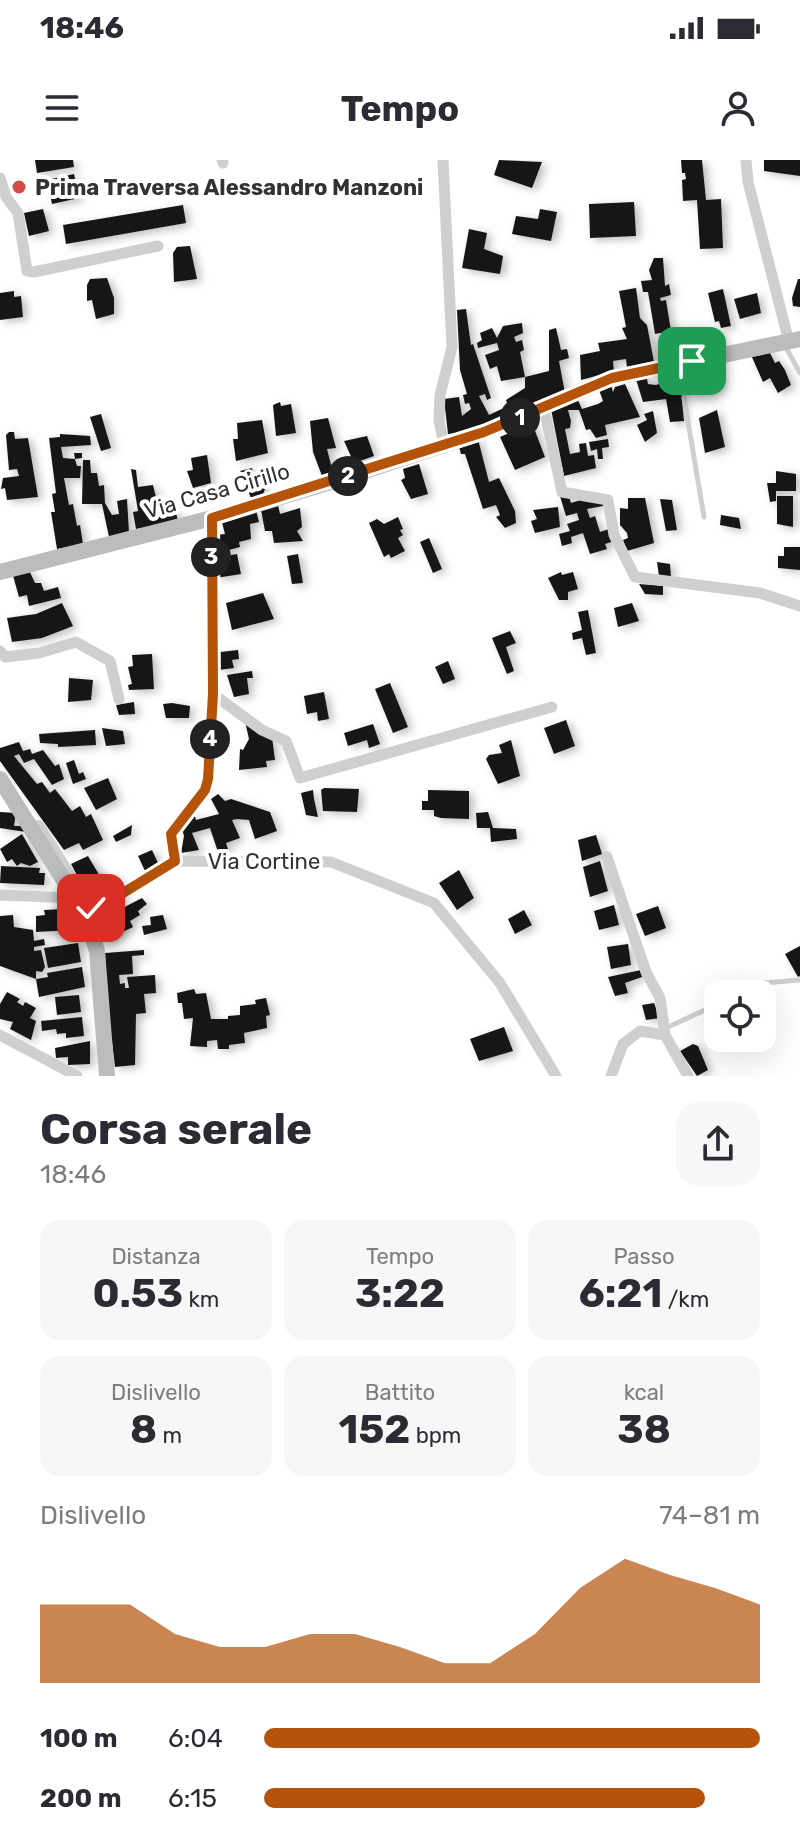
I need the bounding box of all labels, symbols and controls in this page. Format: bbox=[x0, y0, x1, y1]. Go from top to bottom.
text: 18:46 bbox=[40, 10, 124, 46]
icon: menu bbox=[40, 86, 84, 130]
icon: person bbox=[716, 86, 760, 130]
text: Tempo bbox=[341, 87, 459, 130]
place label: Prima Traversa Alessandro Manzoni bbox=[35, 174, 423, 201]
marker: Prima Traversa Alessandro Manzoni bbox=[10, 178, 28, 196]
pin bbox=[658, 327, 726, 395]
icon: arrive bbox=[670, 339, 714, 383]
pin: 1 bbox=[500, 398, 540, 438]
text: 1 bbox=[515, 404, 525, 431]
pin: 2 bbox=[328, 456, 368, 496]
street label: Via Casa Cirillo bbox=[141, 457, 293, 525]
text: 2 bbox=[341, 462, 355, 489]
pin: 3 bbox=[191, 537, 231, 577]
text: 3 bbox=[204, 543, 218, 570]
pin: 4 bbox=[190, 719, 230, 759]
text: 4 bbox=[202, 725, 218, 752]
street label: Via Cortine bbox=[208, 848, 320, 875]
pin bbox=[57, 874, 125, 942]
icon: check bbox=[69, 886, 113, 930]
map controls bbox=[704, 980, 776, 1052]
button: locate bbox=[704, 980, 776, 1052]
button: share bbox=[676, 1102, 760, 1186]
text: Corsa serale bbox=[40, 1103, 312, 1155]
text: 18:46 bbox=[40, 1159, 106, 1190]
text: Distanza bbox=[111, 1243, 201, 1270]
text: Tempo bbox=[366, 1243, 434, 1270]
text: Passo bbox=[613, 1243, 675, 1270]
text: 0.53 bbox=[93, 1270, 183, 1317]
text: 3:22 bbox=[355, 1270, 445, 1317]
text: 6:21 bbox=[579, 1270, 662, 1317]
text: km bbox=[183, 1286, 219, 1313]
text: /km bbox=[662, 1286, 709, 1313]
text: Dislivello bbox=[111, 1379, 201, 1406]
text: Battito bbox=[365, 1379, 435, 1406]
text: kcal bbox=[624, 1379, 664, 1406]
text: 8 bbox=[130, 1406, 157, 1453]
text: 152 bbox=[339, 1406, 410, 1453]
text: 38 bbox=[617, 1406, 671, 1453]
text: m bbox=[157, 1422, 182, 1449]
text: bpm bbox=[410, 1422, 461, 1449]
text: Dislivello bbox=[40, 1500, 146, 1531]
text: 74–81 m bbox=[659, 1500, 760, 1531]
text: 100 m bbox=[40, 1723, 118, 1754]
text: 6:04 bbox=[168, 1723, 223, 1754]
text: 200 m bbox=[40, 1783, 122, 1814]
text: 6:15 bbox=[168, 1783, 217, 1814]

